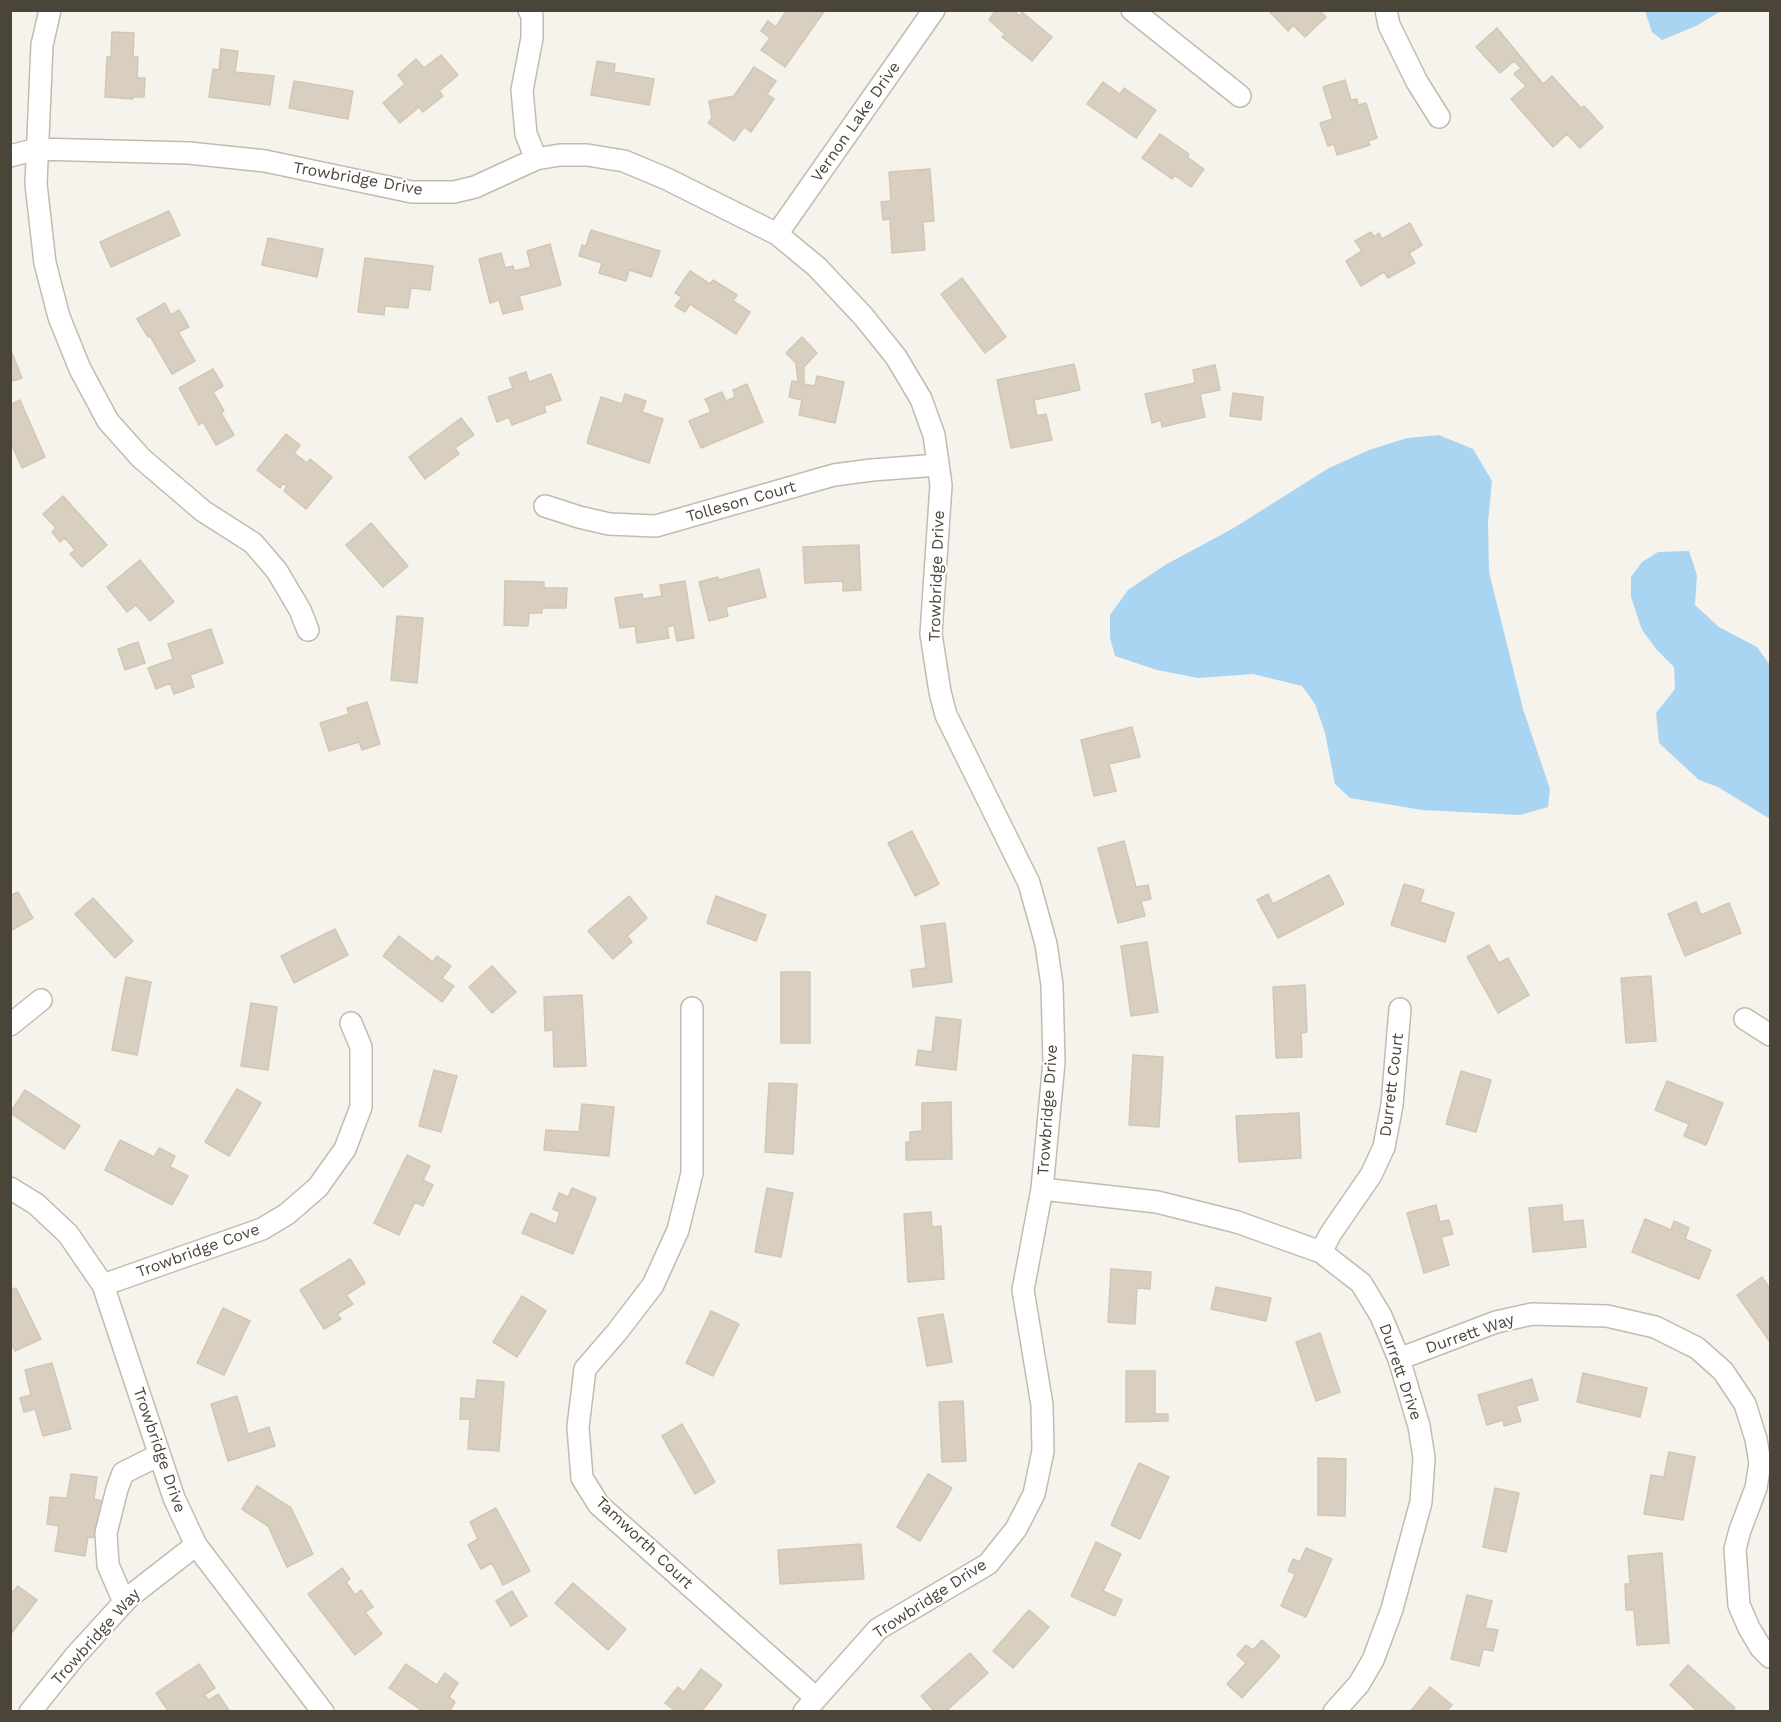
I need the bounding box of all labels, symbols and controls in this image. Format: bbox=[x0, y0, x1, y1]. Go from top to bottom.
street label: Vernon Lake Drive bbox=[807, 58, 905, 186]
street label: Trowbridge Drive bbox=[292, 158, 424, 200]
street label: Tolleson Court bbox=[684, 477, 798, 527]
street label: Trowbridge Drive bbox=[925, 510, 949, 642]
street label: Durrett Court bbox=[1376, 1032, 1408, 1138]
street label: Trowbridge Drive bbox=[1034, 1044, 1062, 1176]
street label: Trowbridge Cove bbox=[134, 1220, 262, 1282]
street label: Durrett Way bbox=[1423, 1310, 1517, 1358]
street label: Durrett Drive bbox=[1375, 1321, 1425, 1423]
street label: Trowbridge Drive bbox=[129, 1385, 189, 1515]
street label: Tamworth Court bbox=[591, 1493, 697, 1593]
street label: Trowbridge Drive bbox=[870, 1555, 990, 1643]
street label: Trowbridge Way bbox=[48, 1585, 144, 1689]

